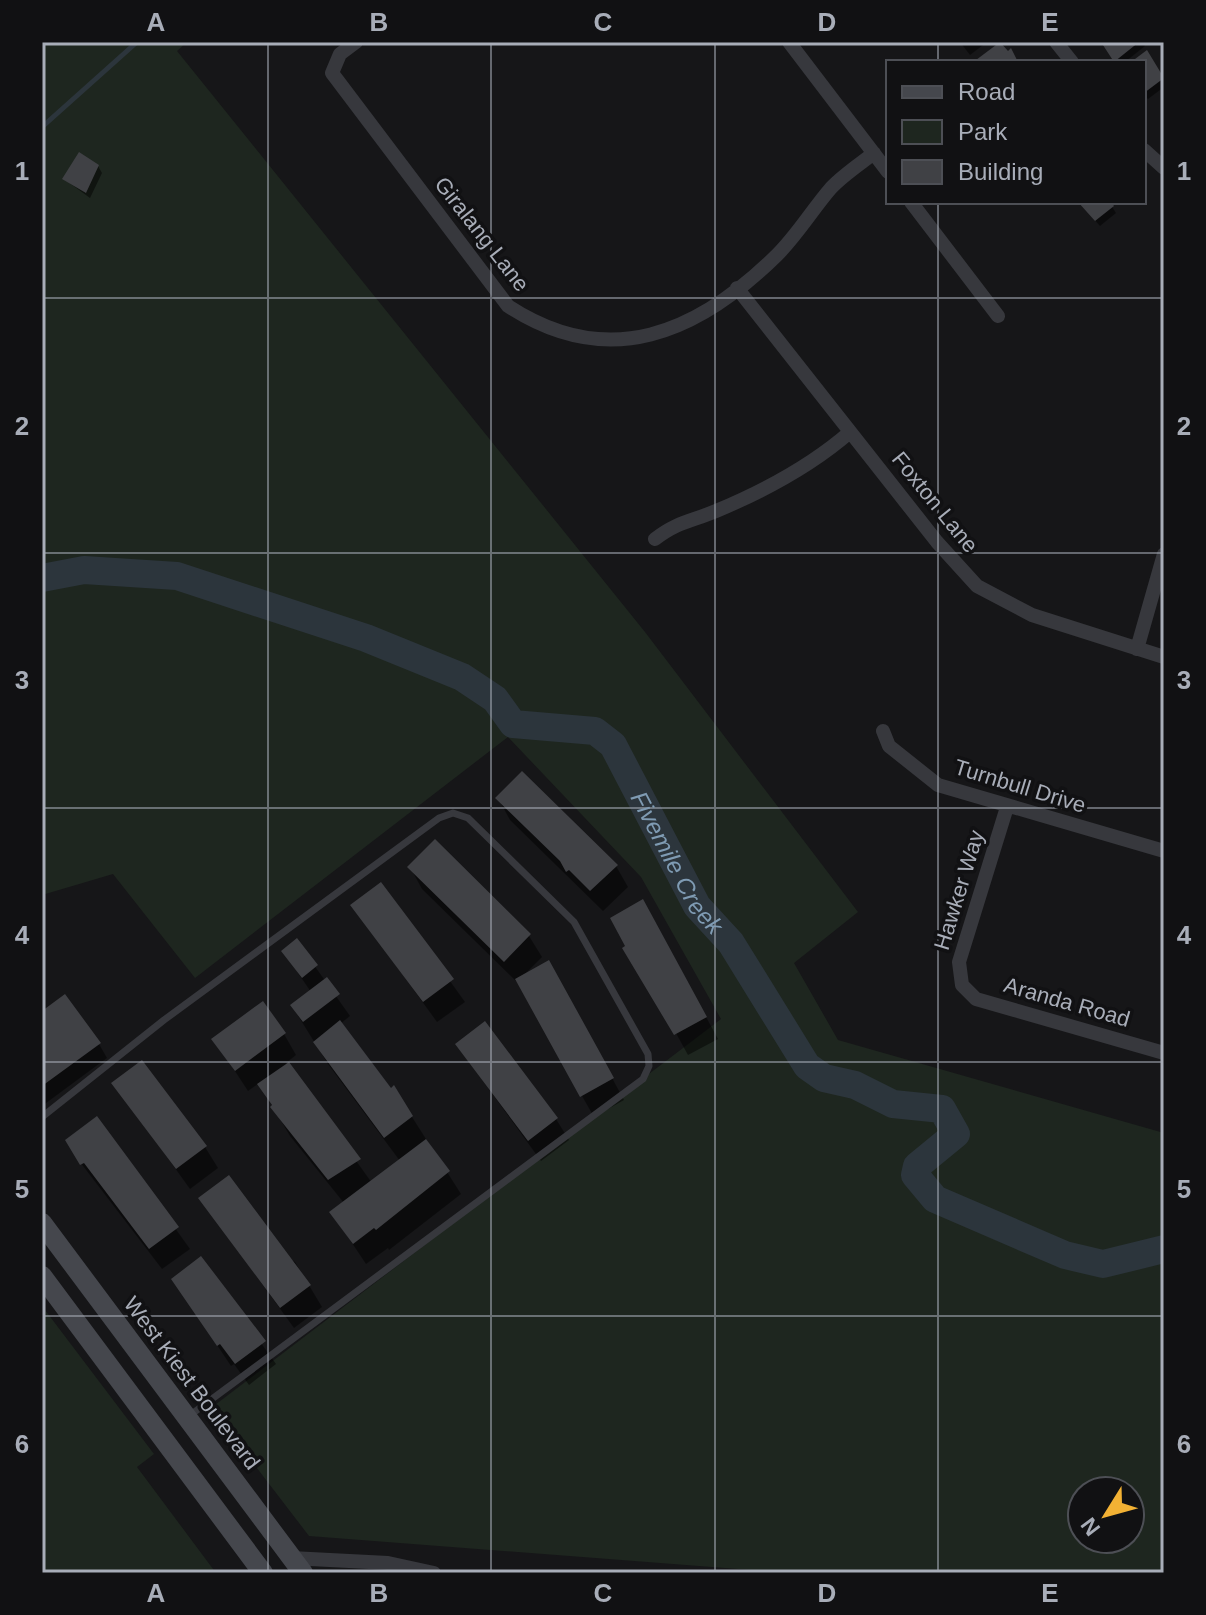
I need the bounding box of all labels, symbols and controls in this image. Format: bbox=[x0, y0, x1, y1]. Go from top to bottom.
text: A bbox=[147, 7, 166, 37]
text: B bbox=[370, 7, 388, 37]
text: C bbox=[594, 7, 613, 37]
text: D bbox=[818, 7, 836, 37]
text: E bbox=[1041, 7, 1059, 37]
legend bbox=[886, 60, 1146, 204]
text: Road bbox=[958, 78, 1015, 105]
text: Park bbox=[958, 118, 1008, 145]
text: 1 bbox=[15, 156, 29, 186]
text: 1 bbox=[1177, 156, 1191, 186]
text: Building bbox=[958, 158, 1043, 185]
street label: Giralang Lane bbox=[430, 172, 534, 296]
text: 2 bbox=[15, 411, 29, 441]
text: 2 bbox=[1177, 411, 1191, 441]
street label: Foxton Lane bbox=[887, 447, 983, 557]
text: 3 bbox=[15, 665, 29, 695]
text: 3 bbox=[1177, 665, 1191, 695]
street label: Turnbull Drive bbox=[951, 754, 1089, 818]
water label: Fivemile Creek bbox=[626, 787, 730, 940]
street label: Hawker Way bbox=[929, 827, 989, 953]
text: 4 bbox=[15, 920, 30, 950]
text: 4 bbox=[1177, 920, 1192, 950]
street label: Aranda Road bbox=[1001, 972, 1133, 1032]
text: 5 bbox=[15, 1174, 29, 1204]
text: 5 bbox=[1177, 1174, 1191, 1204]
street label: West Kiest Boulevard bbox=[119, 1292, 265, 1474]
text: 6 bbox=[15, 1429, 29, 1459]
text: 6 bbox=[1177, 1429, 1191, 1459]
north arrow bbox=[1066, 1475, 1146, 1555]
text: N bbox=[1076, 1513, 1105, 1541]
text: A bbox=[147, 1578, 166, 1608]
text: B bbox=[370, 1578, 388, 1608]
text: C bbox=[594, 1578, 613, 1608]
text: D bbox=[818, 1578, 836, 1608]
text: E bbox=[1041, 1578, 1059, 1608]

